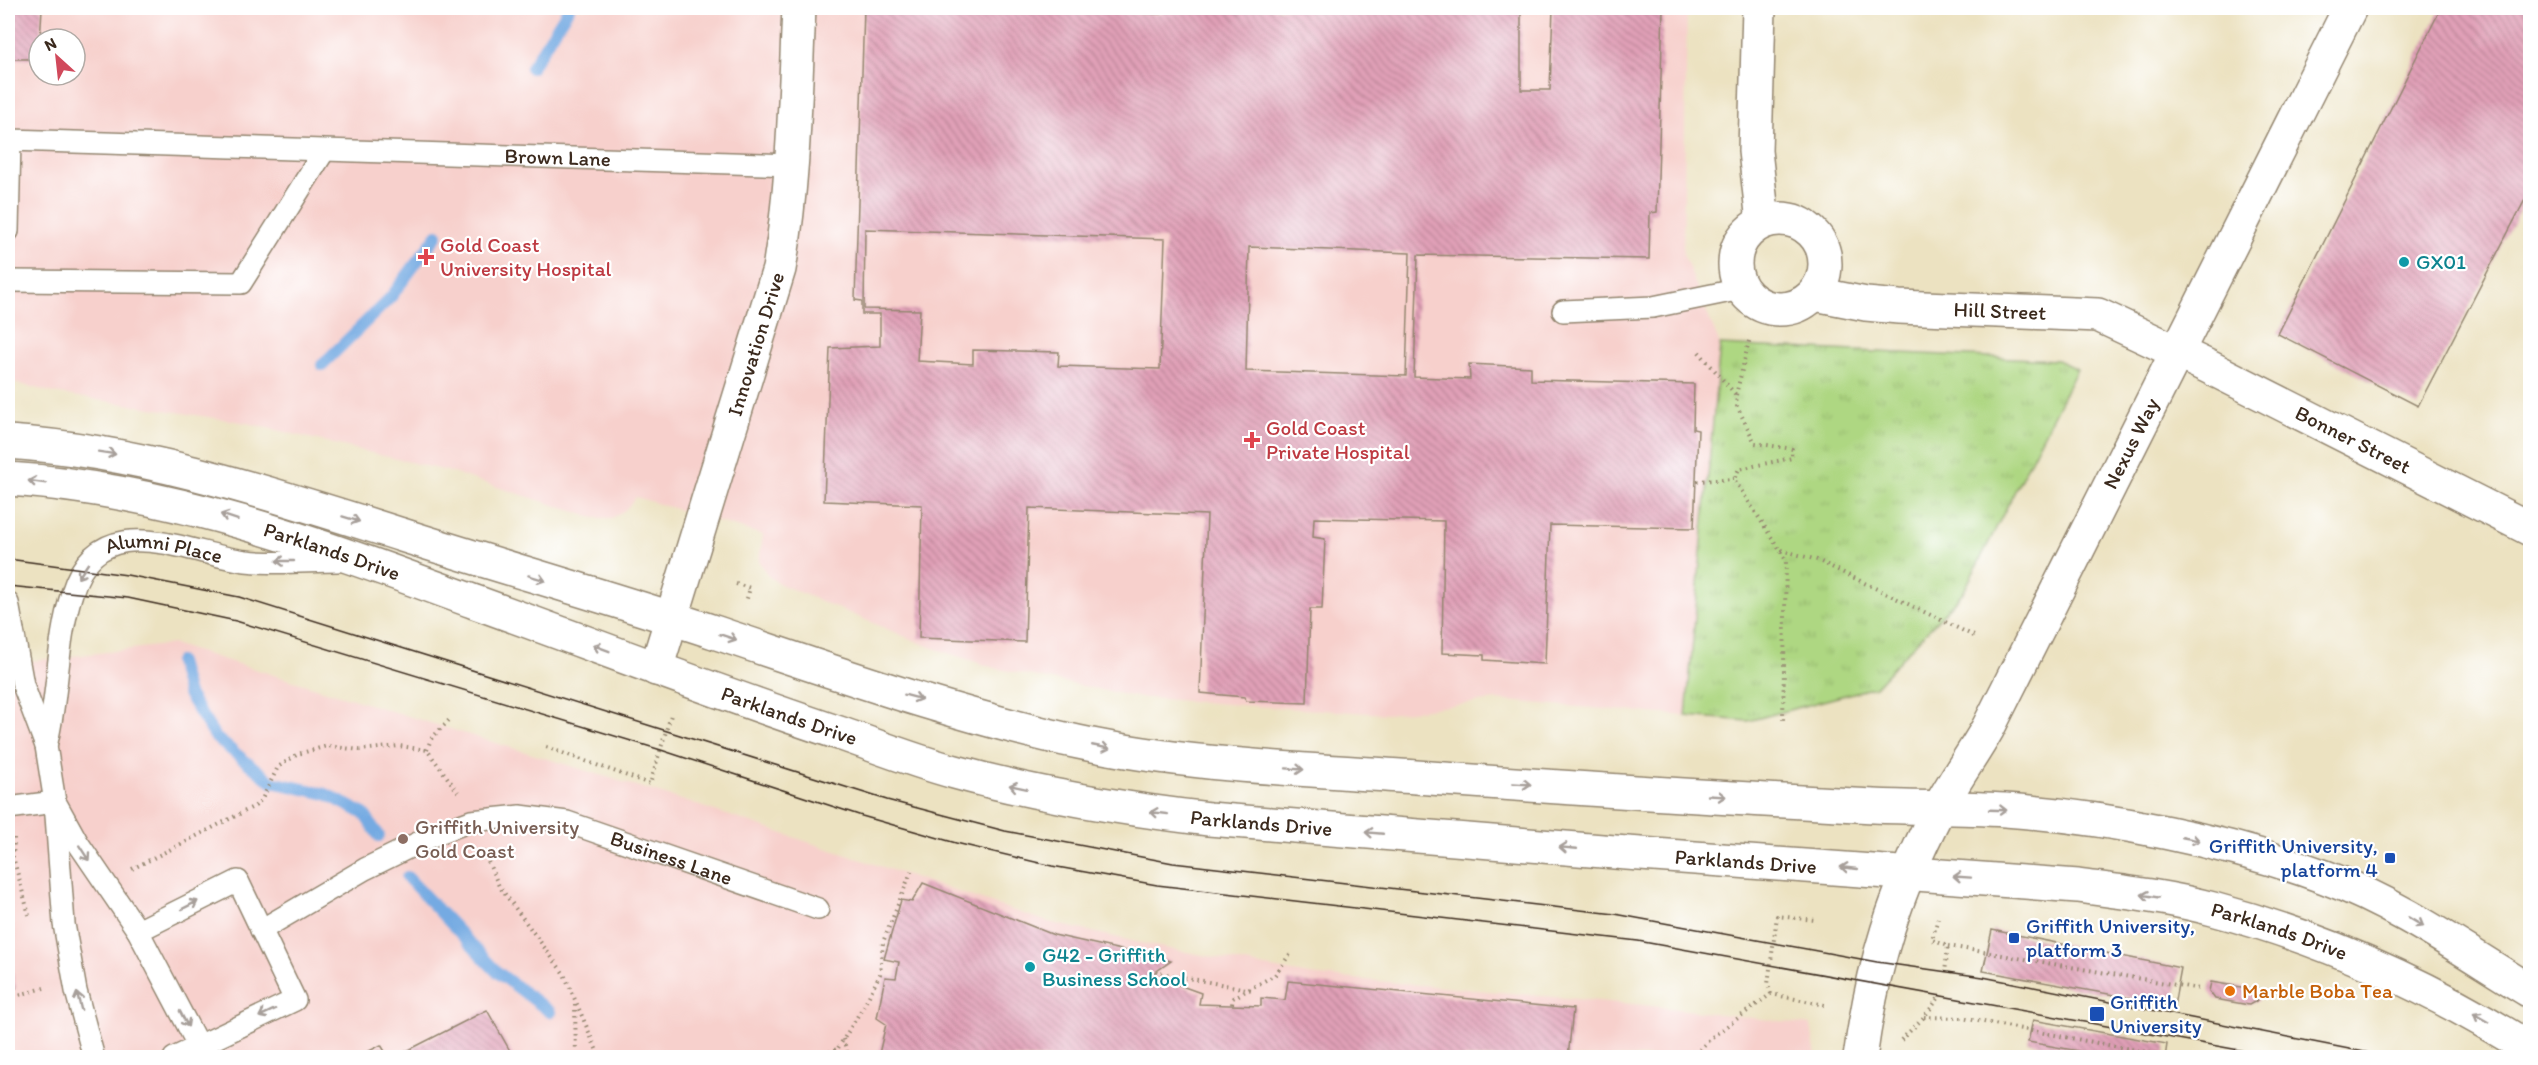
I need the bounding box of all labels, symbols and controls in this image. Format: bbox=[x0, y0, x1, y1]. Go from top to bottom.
north arrow bbox=[27, 27, 87, 87]
text: N bbox=[41, 33, 60, 55]
street label: Brown Lane bbox=[504, 143, 611, 171]
place label: Gold Coast University Hospital bbox=[440, 232, 612, 281]
marker: Gold Coast University Hospital bbox=[417, 248, 435, 266]
place label: GX01 bbox=[2416, 249, 2466, 274]
marker: GX01 bbox=[2397, 255, 2411, 269]
street label: Innovation Drive bbox=[722, 269, 789, 419]
street label: Hill Street bbox=[1953, 296, 2047, 325]
street label: Nexus Way bbox=[2097, 393, 2164, 493]
street label: Bonner Street bbox=[2291, 400, 2415, 479]
place label: Gold Coast Private Hospital bbox=[1266, 415, 1410, 464]
marker: Gold Coast Private Hospital bbox=[1243, 431, 1261, 449]
one-way arrow bbox=[97, 448, 117, 459]
one-way arrow bbox=[28, 476, 47, 487]
one-way arrow bbox=[220, 511, 239, 522]
one-way arrow bbox=[341, 514, 360, 525]
street label: Parklands Drive bbox=[261, 516, 404, 586]
street label: Alumni Place bbox=[101, 527, 225, 568]
one-way arrow bbox=[275, 555, 295, 567]
one-way arrow bbox=[76, 563, 89, 580]
one-way arrow bbox=[527, 573, 546, 584]
one-way arrow bbox=[718, 632, 737, 643]
one-way arrow bbox=[592, 642, 611, 653]
street label: Parklands Drive bbox=[718, 680, 861, 750]
one-way arrow bbox=[903, 692, 922, 703]
one-way arrow bbox=[1091, 742, 1111, 753]
one-way arrow bbox=[1284, 764, 1304, 775]
one-way arrow bbox=[1511, 779, 1531, 790]
one-way arrow bbox=[1009, 781, 1028, 792]
one-way arrow bbox=[1706, 790, 1726, 801]
street label: Parklands Drive bbox=[1189, 804, 1333, 841]
one-way arrow bbox=[1987, 804, 2007, 815]
one-way arrow bbox=[1150, 807, 1169, 818]
place label: Griffith University Gold Coast bbox=[415, 814, 579, 863]
street label: Business Lane bbox=[607, 825, 736, 890]
one-way arrow bbox=[1365, 827, 1385, 838]
marker: Griffith University Gold Coast bbox=[396, 832, 410, 846]
place label: Griffith University, platform 4 bbox=[2209, 833, 2378, 882]
one-way arrow bbox=[2180, 834, 2200, 845]
one-way arrow bbox=[1559, 843, 1579, 854]
one-way arrow bbox=[78, 844, 90, 861]
street label: Parklands Drive bbox=[1674, 844, 1818, 879]
marker: Griffith University, platform 4 bbox=[2383, 851, 2397, 865]
one-way arrow bbox=[1839, 862, 1859, 873]
one-way arrow bbox=[1953, 871, 1973, 882]
one-way arrow bbox=[2141, 891, 2161, 902]
street label: Parklands Drive bbox=[2209, 896, 2351, 965]
one-way arrow bbox=[181, 899, 199, 910]
place label: Griffith University, platform 3 bbox=[2026, 913, 2195, 962]
one-way arrow bbox=[2407, 917, 2424, 929]
marker: Griffith University, platform 3 bbox=[2007, 931, 2021, 945]
place label: G42 - Griffith Business School bbox=[1042, 942, 1187, 991]
marker: G42 - Griffith Business School bbox=[1023, 960, 1037, 974]
place label: Marble Boba Tea bbox=[2242, 978, 2393, 1003]
marker: Marble Boba Tea bbox=[2223, 984, 2237, 998]
place label: Griffith University bbox=[2110, 989, 2202, 1038]
one-way arrow bbox=[72, 992, 84, 1011]
marker: Griffith University bbox=[2088, 1005, 2106, 1023]
one-way arrow bbox=[259, 1008, 277, 1019]
one-way arrow bbox=[179, 1010, 190, 1028]
one-way arrow bbox=[2472, 1012, 2489, 1024]

